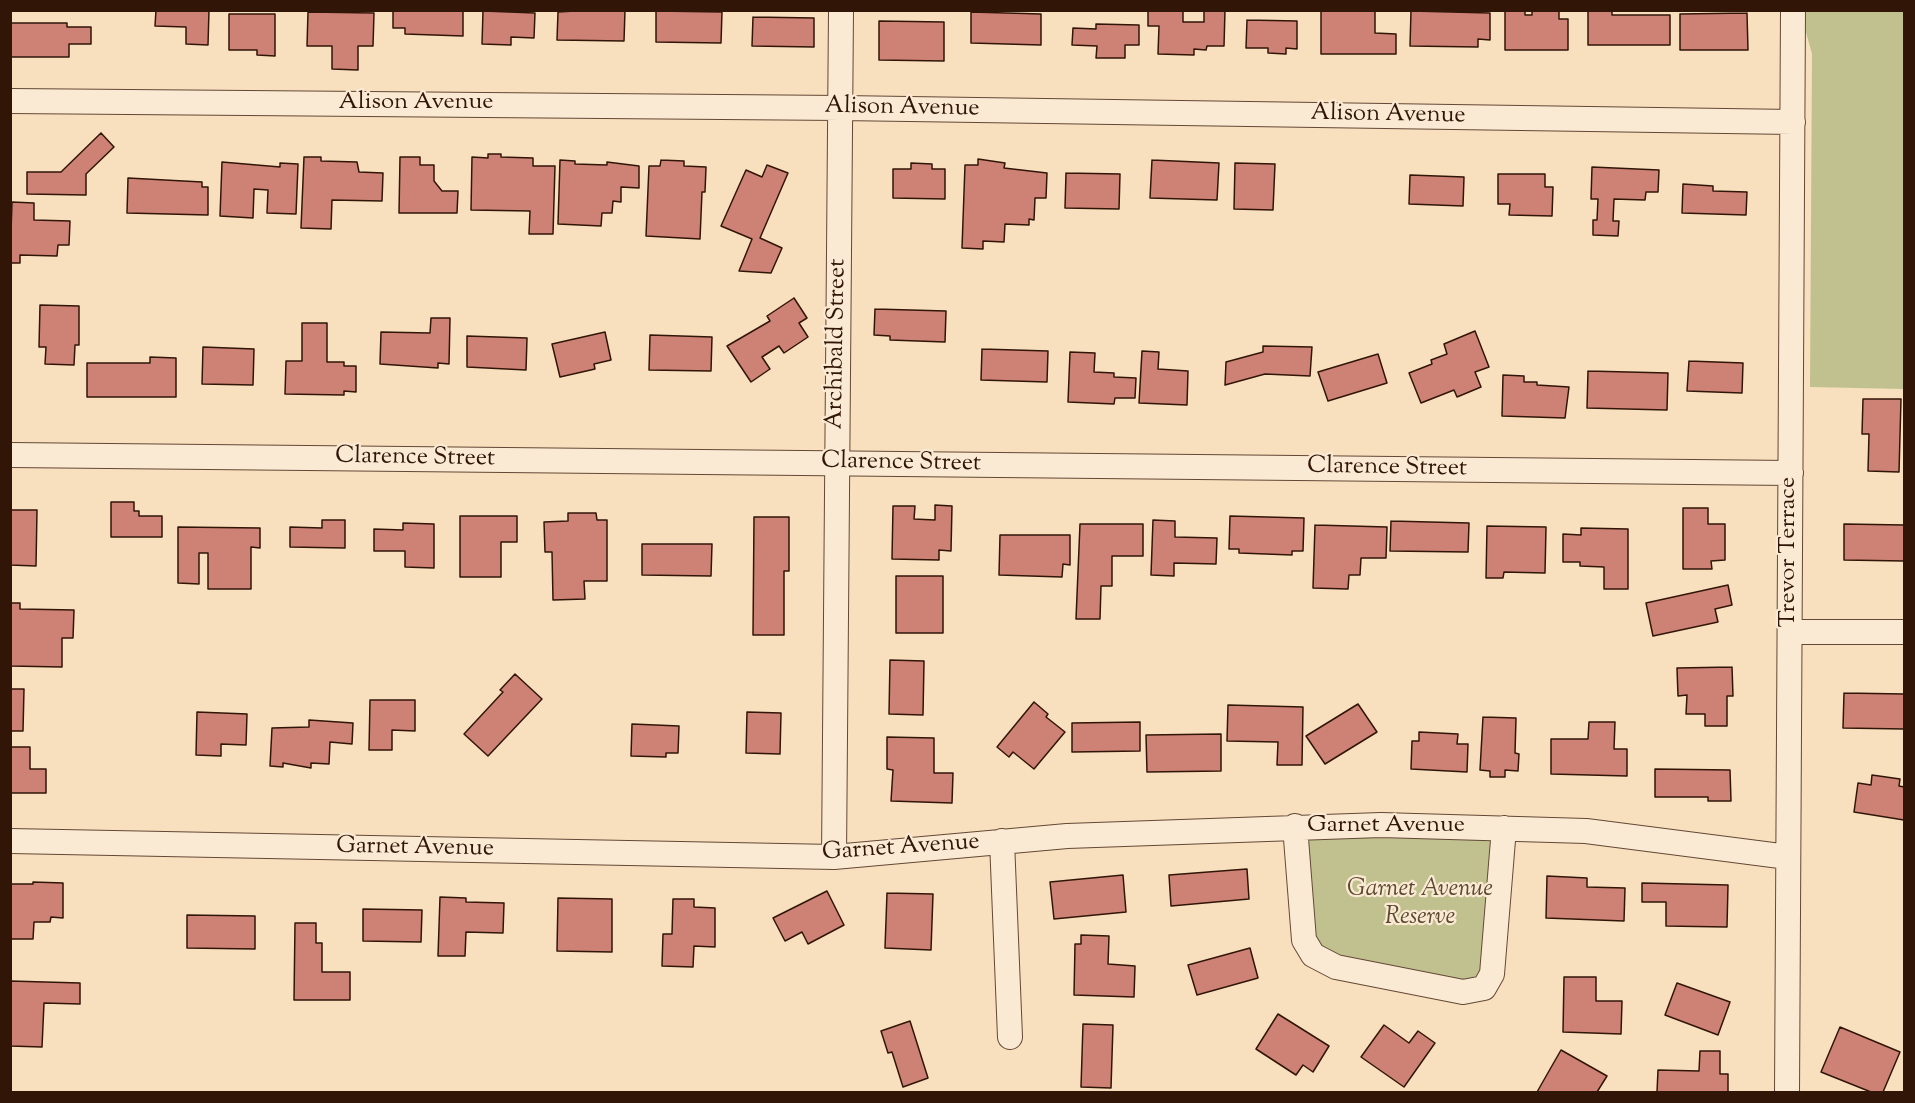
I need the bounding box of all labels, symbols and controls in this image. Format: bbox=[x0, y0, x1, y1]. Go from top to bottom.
street label: Alison Avenue bbox=[338, 90, 494, 118]
street label: Alison Avenue bbox=[824, 93, 980, 125]
street label: Alison Avenue bbox=[1310, 100, 1466, 132]
street label: Archibald Street bbox=[822, 258, 854, 430]
street label: Clarence Street bbox=[335, 443, 495, 475]
street label: Clarence Street bbox=[821, 448, 981, 480]
street label: Clarence Street bbox=[1307, 453, 1467, 485]
street label: Trevor Terrace bbox=[1776, 477, 1804, 627]
street label: Garnet Avenue bbox=[1307, 813, 1465, 841]
street label: Garnet Avenue bbox=[821, 829, 981, 869]
street label: Garnet Avenue bbox=[336, 833, 494, 865]
park label: Garnet Avenue Reserve bbox=[1347, 877, 1493, 933]

